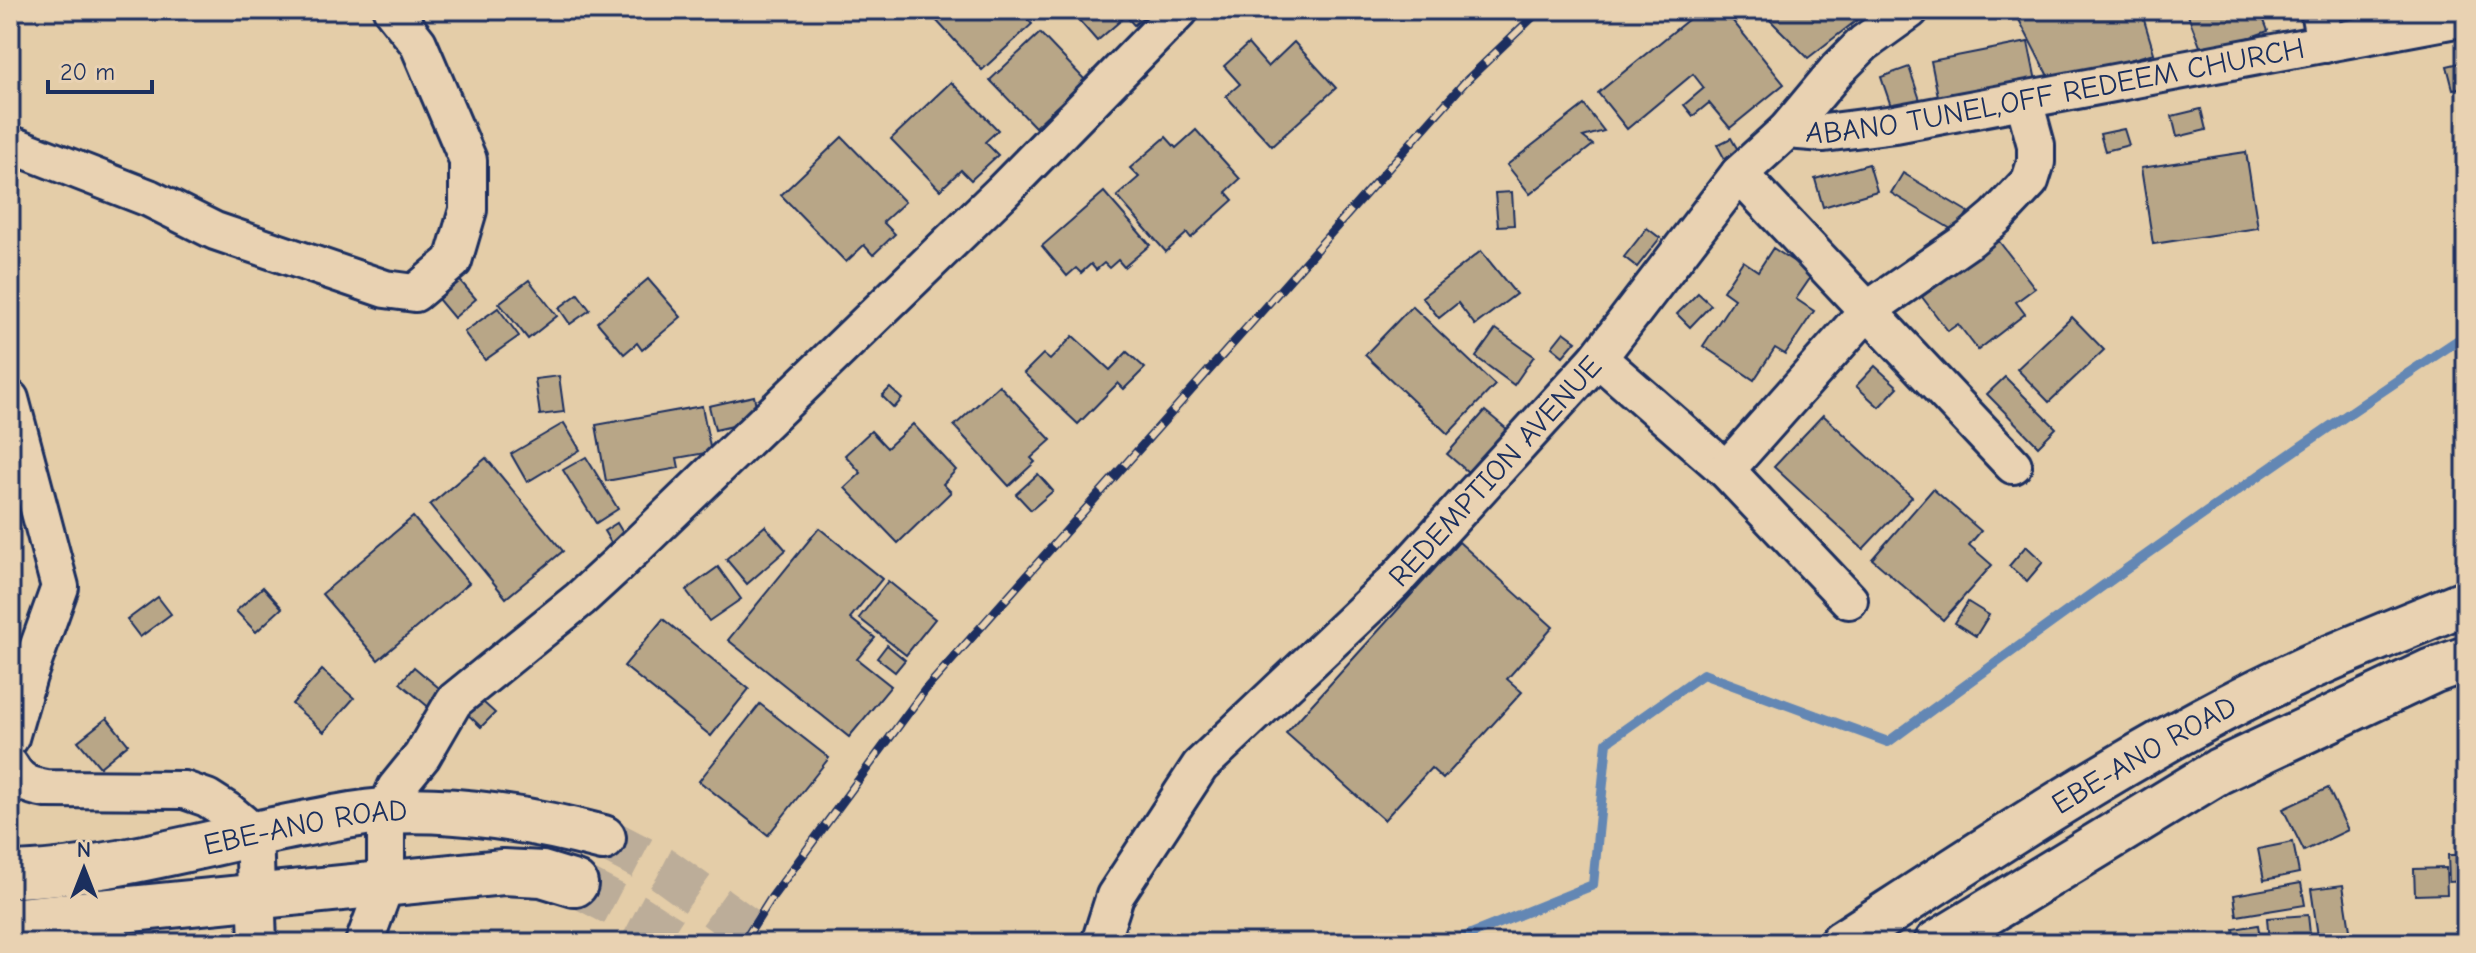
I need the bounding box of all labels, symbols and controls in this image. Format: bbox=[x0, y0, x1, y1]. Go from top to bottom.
street label: ABANO TUNEL,OFF REDEEM CHURCH bbox=[1805, 31, 2307, 151]
scale bar bbox=[48, 44, 152, 94]
text: 20 m bbox=[60, 58, 115, 86]
street label: REDEMPTION AVENUE bbox=[1382, 349, 1609, 594]
street label: EBE-ANO ROAD bbox=[2046, 689, 2242, 822]
street label: EBE-ANO ROAD bbox=[200, 793, 408, 863]
north arrow bbox=[44, 829, 124, 909]
text: N bbox=[77, 837, 91, 863]

